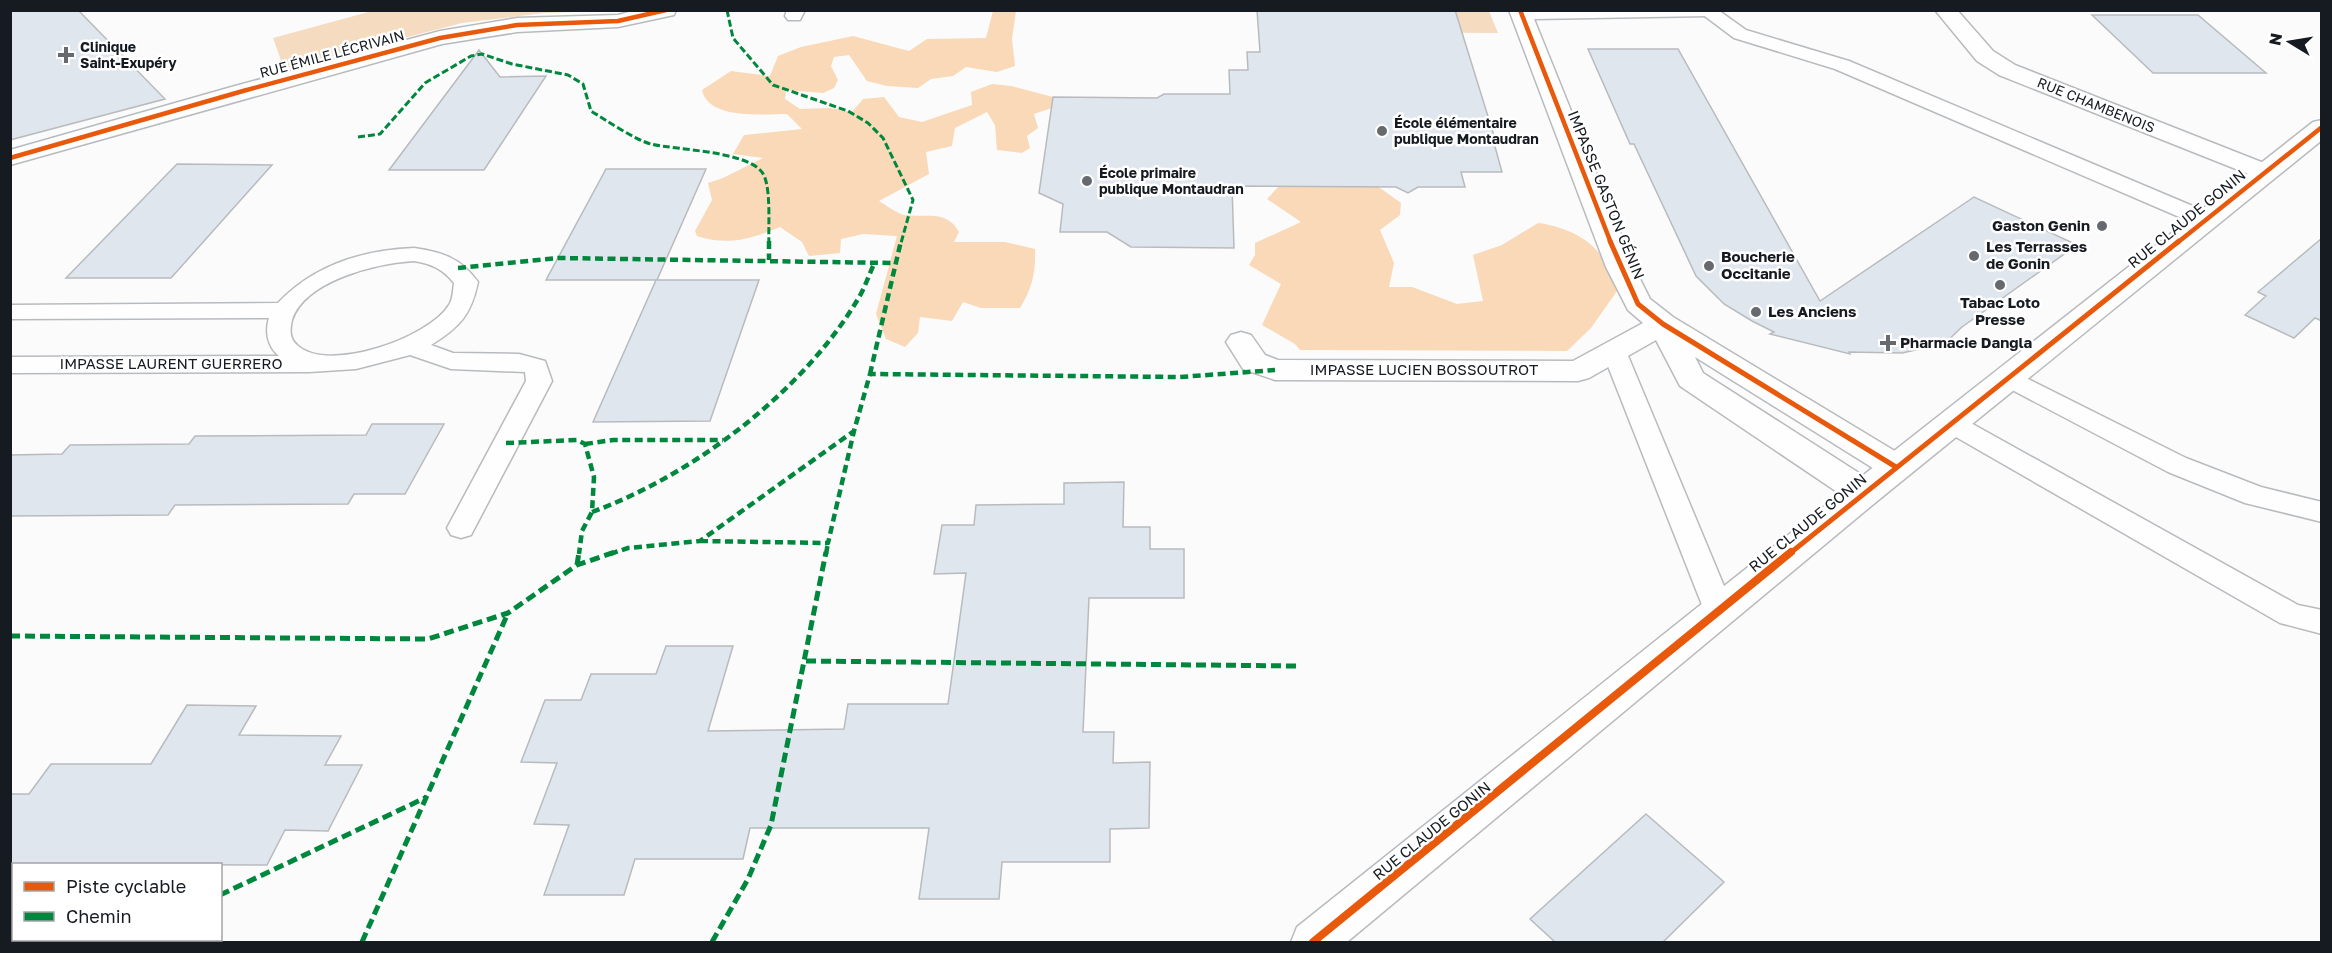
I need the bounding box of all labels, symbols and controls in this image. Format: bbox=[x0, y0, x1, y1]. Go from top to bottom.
north arrow bbox=[2260, 12, 2320, 72]
street label: RUE ÉMILE LÉCRIVAIN bbox=[258, 26, 406, 81]
text: N bbox=[2264, 31, 2286, 47]
place label: Clinique Saint-Exupéry bbox=[80, 38, 177, 71]
marker: Clinique Saint-Exupéry bbox=[57, 46, 75, 64]
street label: RUE CHAMBENOIS bbox=[2035, 73, 2158, 136]
street label: IMPASSE GASTON GÉNIN bbox=[1565, 108, 1649, 282]
place label: École élémentaire publique Montaudran bbox=[1394, 114, 1539, 147]
marker: École élémentaire publique Montaudran bbox=[1375, 124, 1389, 138]
place label: École primaire publique Montaudran bbox=[1099, 164, 1244, 197]
street label: RUE CLAUDE GONIN bbox=[2124, 165, 2249, 271]
marker: École primaire publique Montaudran bbox=[1080, 174, 1094, 188]
place label: Gaston Genin bbox=[1992, 216, 2090, 234]
marker: Gaston Genin bbox=[2095, 219, 2109, 233]
place label: Les Terrasses de Gonin bbox=[1986, 237, 2087, 272]
place label: Boucherie Occitanie bbox=[1721, 247, 1795, 282]
marker: Les Terrasses de Gonin bbox=[1967, 249, 1981, 263]
marker: Boucherie Occitanie bbox=[1702, 259, 1716, 273]
marker: Tabac Loto Presse bbox=[1993, 278, 2007, 292]
place label: Tabac Loto Presse bbox=[1960, 293, 2040, 328]
place label: Les Anciens bbox=[1768, 302, 1856, 320]
marker: Les Anciens bbox=[1749, 305, 1763, 319]
place label: Pharmacie Dangla bbox=[1900, 333, 2033, 351]
marker: Pharmacie Dangla bbox=[1881, 336, 1895, 350]
street label: IMPASSE LAURENT GUERRERO bbox=[59, 354, 283, 372]
street label: IMPASSE LUCIEN BOSSOUTROT bbox=[1310, 360, 1538, 378]
street label: RUE CLAUDE GONIN bbox=[1745, 469, 1870, 575]
street label: RUE CLAUDE GONIN bbox=[1369, 777, 1494, 883]
legend bbox=[12, 863, 222, 941]
text: Piste cyclable bbox=[66, 875, 186, 897]
text: Chemin bbox=[66, 905, 132, 927]

